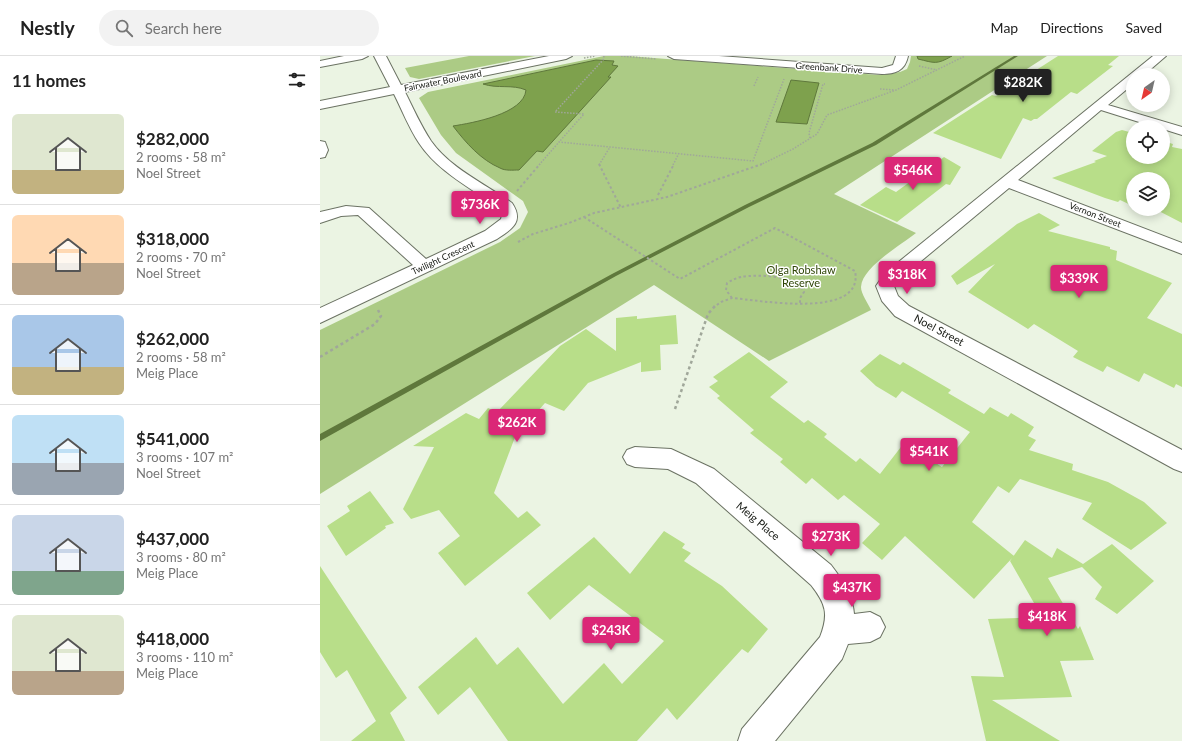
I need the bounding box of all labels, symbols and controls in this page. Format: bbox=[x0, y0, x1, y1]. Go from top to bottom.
search box bbox=[99, 10, 379, 46]
text: Nestly bbox=[20, 16, 75, 39]
icon: search bbox=[113, 17, 135, 39]
text: Search here bbox=[145, 19, 222, 37]
text: Map bbox=[991, 19, 1018, 36]
text: Directions bbox=[1040, 19, 1103, 36]
text: Saved bbox=[1125, 19, 1162, 36]
street label: Greenbank Drive bbox=[795, 60, 863, 75]
street label: Fairwater Boulevard bbox=[403, 68, 483, 93]
north arrow bbox=[1126, 68, 1170, 112]
map controls bbox=[1126, 68, 1170, 216]
icon: filters bbox=[286, 69, 308, 91]
pin: $282K bbox=[995, 69, 1051, 103]
text: 11 homes bbox=[12, 70, 86, 91]
text: $282K bbox=[1003, 74, 1043, 90]
button: locate bbox=[1126, 120, 1170, 164]
text: $282,000 bbox=[136, 128, 209, 149]
icon: home bbox=[44, 130, 92, 178]
text: 2 rooms · 58 m² bbox=[136, 149, 226, 165]
pin: $546K bbox=[885, 157, 941, 191]
text: $546K bbox=[893, 162, 933, 178]
text: Noel Street bbox=[136, 165, 201, 181]
button: layers bbox=[1126, 172, 1170, 216]
pin: $736K bbox=[452, 191, 508, 225]
text: $736K bbox=[460, 196, 500, 212]
street label: Vernon Street bbox=[1068, 200, 1123, 230]
text: $318,000 bbox=[136, 228, 209, 249]
icon: home bbox=[44, 231, 92, 279]
street label: Twilight Crescent bbox=[410, 238, 477, 277]
text: 2 rooms · 70 m² bbox=[136, 249, 226, 265]
pin: $318K bbox=[879, 261, 935, 295]
park label: Olga Robshaw Reserve bbox=[766, 263, 836, 289]
text: Noel Street bbox=[136, 265, 201, 281]
pin: $339K bbox=[1051, 265, 1107, 299]
text: $318K bbox=[887, 266, 927, 282]
text: $339K bbox=[1059, 270, 1099, 286]
street label: Noel Street bbox=[912, 311, 966, 348]
text: $262,000 bbox=[136, 328, 209, 349]
icon: home bbox=[44, 331, 92, 379]
text: 2 rooms · 58 m² bbox=[136, 349, 226, 365]
text: Meig Place bbox=[136, 365, 198, 381]
pin: $262K bbox=[489, 409, 545, 443]
text: $262K bbox=[497, 414, 537, 430]
text: $541,000 bbox=[136, 428, 209, 449]
icon: home bbox=[44, 431, 92, 479]
pin: $541K bbox=[901, 438, 957, 472]
text: $541K bbox=[909, 443, 949, 459]
text: 3 rooms · 107 m² bbox=[136, 449, 233, 465]
text: Noel Street bbox=[136, 465, 201, 481]
street label: Meig Place bbox=[734, 499, 783, 543]
pin: $273K bbox=[803, 523, 859, 557]
text: $437,000 bbox=[136, 528, 209, 549]
text: $273K bbox=[811, 528, 851, 544]
icon: home bbox=[44, 531, 92, 579]
text: 3 rooms · 80 m² bbox=[136, 549, 226, 565]
text: Meig Place bbox=[136, 565, 198, 581]
pin: $437K bbox=[824, 574, 880, 608]
text: $437K bbox=[832, 579, 872, 595]
pin: $418K bbox=[1019, 603, 1075, 637]
text: $418K bbox=[1027, 608, 1067, 624]
pin: $243K bbox=[583, 617, 639, 651]
text: $243K bbox=[591, 622, 631, 638]
text: $418,000 bbox=[136, 628, 209, 649]
icon: home bbox=[44, 631, 92, 679]
text: 3 rooms · 110 m² bbox=[136, 649, 233, 665]
text: Meig Place bbox=[136, 665, 198, 681]

